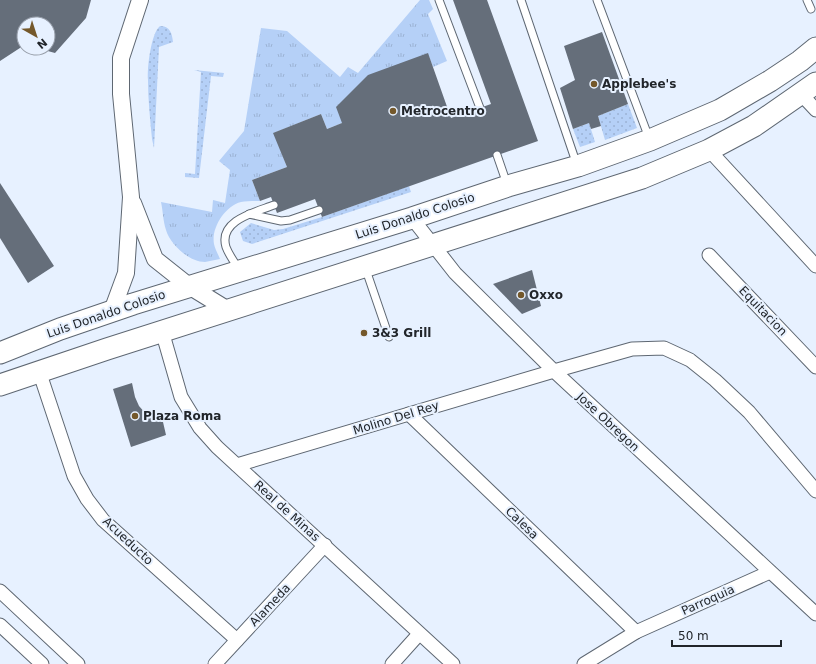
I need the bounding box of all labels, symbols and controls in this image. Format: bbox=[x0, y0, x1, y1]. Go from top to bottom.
north arrow bbox=[16, 16, 56, 56]
text: N bbox=[34, 35, 50, 51]
place label: Applebee's bbox=[602, 77, 676, 91]
marker: Applebee's bbox=[589, 79, 599, 89]
place label: Metrocentro bbox=[401, 104, 485, 118]
marker: Metrocentro bbox=[388, 106, 398, 116]
street label: Luis Donaldo Colosio bbox=[354, 190, 476, 242]
street label: Equitacion bbox=[736, 283, 790, 339]
street label: Luis Donaldo Colosio bbox=[45, 287, 167, 341]
place label: Oxxo bbox=[529, 288, 563, 302]
marker: Oxxo bbox=[516, 290, 526, 300]
place label: 3&3 Grill bbox=[372, 326, 431, 340]
marker: 3&3 Grill bbox=[359, 328, 369, 338]
street label: Jose Obregon bbox=[573, 389, 642, 454]
street label: Molino Del Rey bbox=[351, 398, 441, 438]
place label: Plaza Roma bbox=[143, 409, 221, 423]
marker: Plaza Roma bbox=[130, 411, 140, 421]
street label: Real de Minas bbox=[251, 478, 323, 544]
street label: Calesa bbox=[503, 504, 541, 542]
street label: Acueducto bbox=[100, 514, 156, 568]
street label: Alameda bbox=[247, 581, 293, 629]
street label: Parroquia bbox=[679, 582, 737, 618]
scale bar bbox=[672, 622, 781, 648]
text: 50 m bbox=[678, 629, 709, 643]

